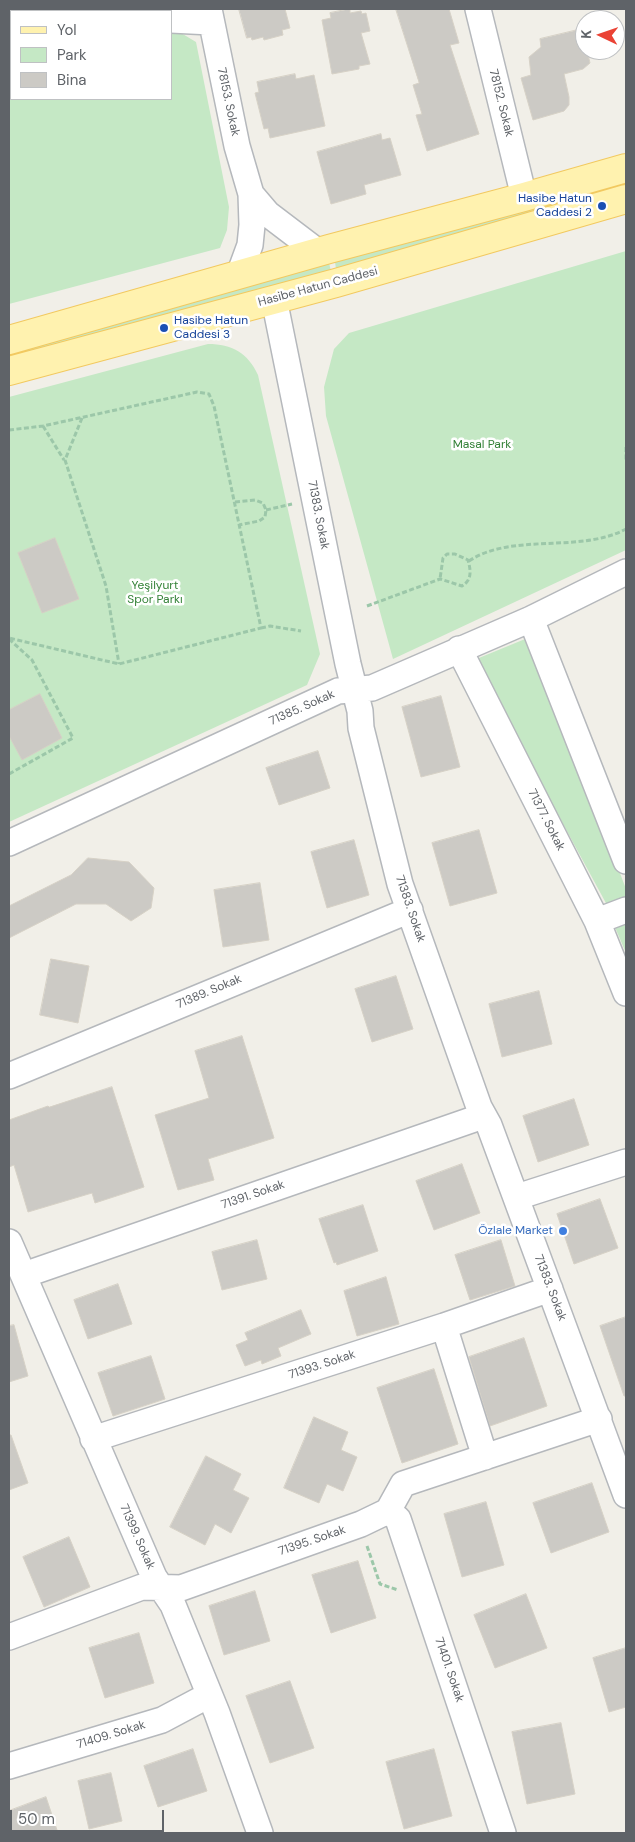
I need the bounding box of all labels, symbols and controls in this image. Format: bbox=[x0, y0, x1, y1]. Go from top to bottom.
legend bbox=[10, 10, 172, 100]
north arrow bbox=[575, 10, 625, 60]
text: Yol bbox=[57, 20, 77, 40]
text: K bbox=[577, 29, 595, 39]
text: Park bbox=[57, 45, 87, 65]
street label: 78153. Sokak bbox=[214, 66, 242, 138]
street label: 78152. Sokak bbox=[486, 68, 516, 138]
text: Bina bbox=[57, 70, 86, 90]
place label: Hasibe Hatun Caddesi 2 bbox=[518, 192, 592, 220]
marker: Hasibe Hatun Caddesi 2 bbox=[596, 200, 608, 212]
street label: Hasibe Hatun Caddesi bbox=[257, 264, 379, 310]
place label: Hasibe Hatun Caddesi 3 bbox=[174, 314, 248, 342]
marker: Hasibe Hatun Caddesi 3 bbox=[158, 322, 170, 334]
park label: Masal Park bbox=[453, 438, 511, 452]
street label: 71383. Sokak bbox=[304, 479, 332, 551]
park label: Yeşilyurt Spor Parkı bbox=[127, 579, 183, 607]
street label: 71385. Sokak bbox=[267, 687, 337, 729]
street label: 71377. Sokak bbox=[524, 787, 568, 853]
street label: 71383. Sokak bbox=[392, 874, 428, 944]
street label: 71389. Sokak bbox=[174, 972, 244, 1012]
street label: 71391. Sokak bbox=[219, 1177, 287, 1213]
place label: Özlale Market bbox=[478, 1224, 553, 1238]
marker: Özlale Market bbox=[557, 1225, 569, 1237]
street label: 71383. Sokak bbox=[531, 1253, 569, 1323]
street label: 71393. Sokak bbox=[287, 1347, 357, 1383]
street label: 71399. Sokak bbox=[116, 1502, 158, 1572]
street label: 71395. Sokak bbox=[277, 1523, 347, 1559]
street label: 71401. Sokak bbox=[431, 1636, 467, 1704]
street label: 71409. Sokak bbox=[75, 1718, 147, 1752]
scale bar bbox=[12, 1800, 166, 1832]
text: 50 m bbox=[18, 1809, 55, 1829]

